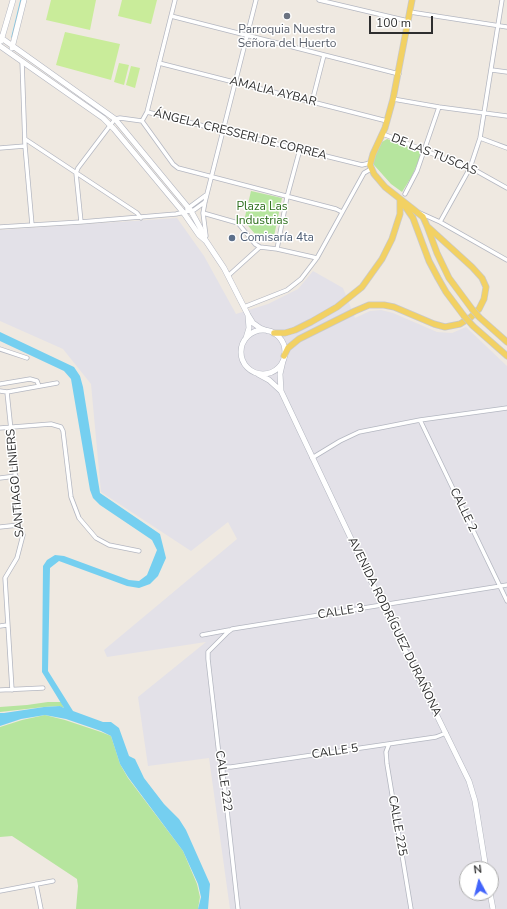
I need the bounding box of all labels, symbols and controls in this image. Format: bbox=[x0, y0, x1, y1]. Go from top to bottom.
scale bar bbox=[371, 8, 435, 34]
marker: Parroquia Nuestra Señora del Huerto bbox=[282, 11, 292, 21]
text: 100 m bbox=[376, 15, 411, 31]
place label: Parroquia Nuestra Señora del Huerto bbox=[238, 23, 336, 51]
street label: AMALIA AYBAR bbox=[228, 74, 318, 110]
street label: ÁNGELA CRESSERI DE CORREA bbox=[152, 106, 328, 164]
street label: DE LAS TUSCAS bbox=[389, 131, 479, 179]
park label: Plaza Las Industrias bbox=[236, 200, 288, 228]
place label: Comisaría 4ta bbox=[240, 231, 314, 245]
marker: Comisaría 4ta bbox=[227, 233, 237, 243]
street label: SANTIAGO LINIERS bbox=[4, 428, 28, 538]
street label: CALLE 2 bbox=[446, 486, 480, 534]
street label: AVENIDA RODRÍGUEZ DURAÑONA bbox=[344, 535, 444, 719]
street label: CALLE 3 bbox=[317, 601, 365, 623]
street label: CALLE 5 bbox=[311, 742, 359, 762]
street label: CALLE 222 bbox=[212, 750, 234, 812]
street label: CALLE 225 bbox=[385, 795, 409, 857]
north arrow bbox=[459, 861, 499, 901]
text: N bbox=[473, 862, 483, 878]

